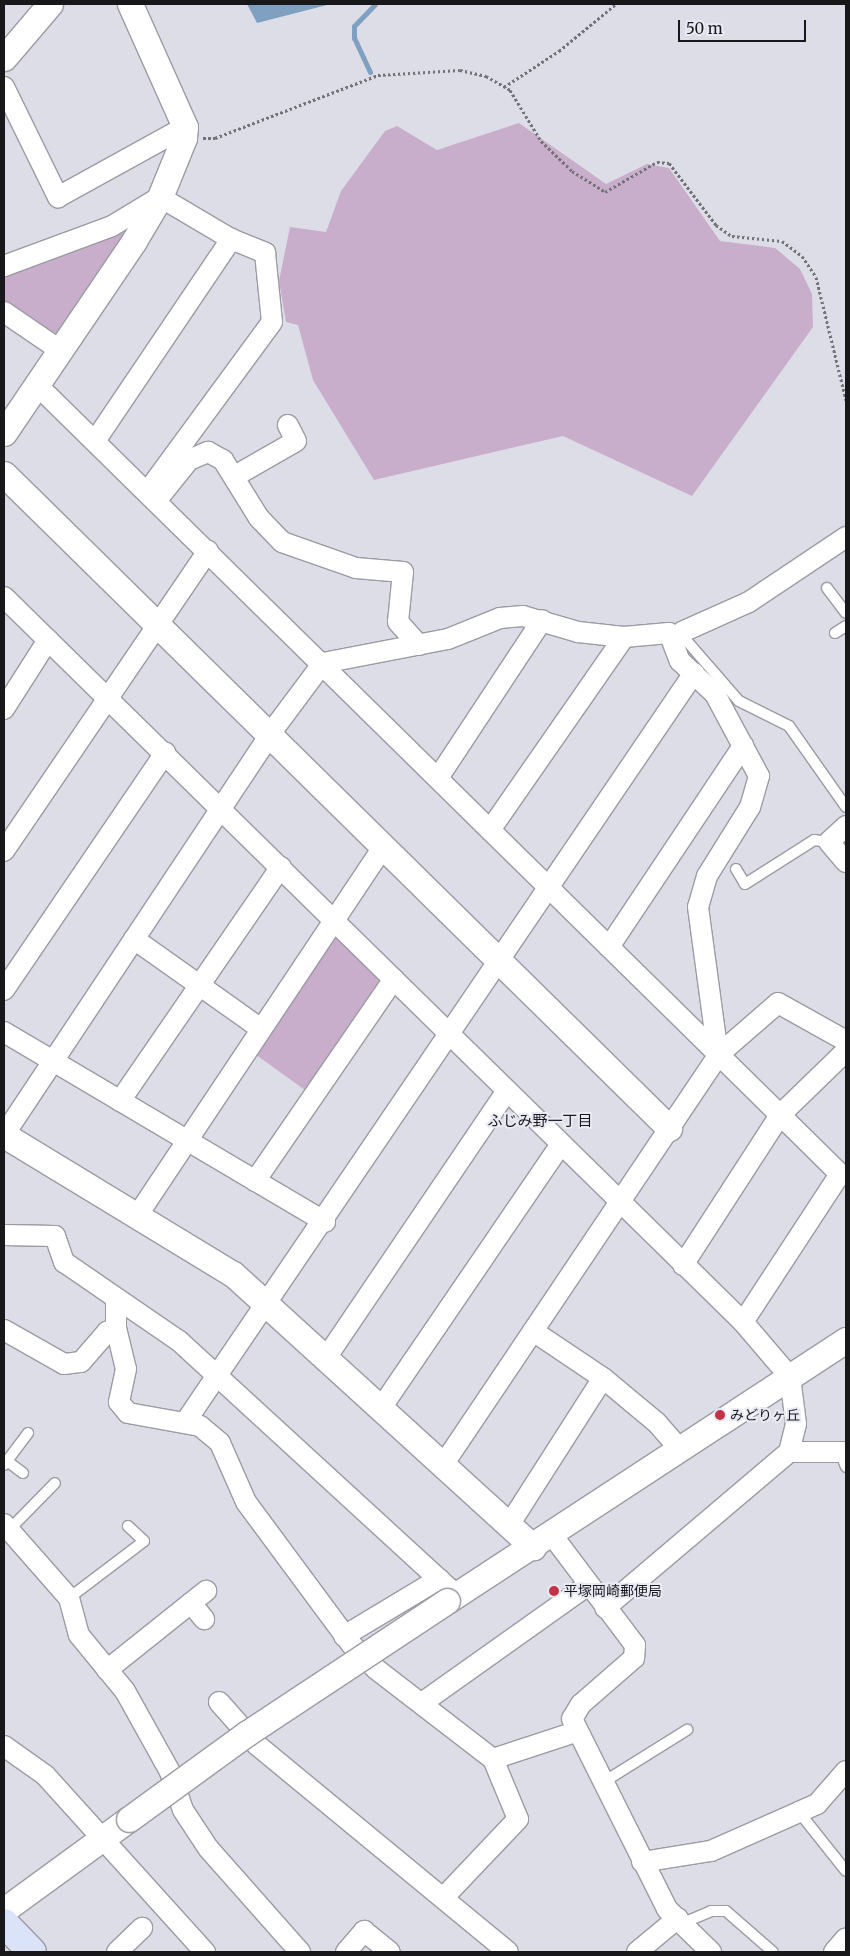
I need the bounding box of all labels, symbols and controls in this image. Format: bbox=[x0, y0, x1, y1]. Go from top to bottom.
scale bar bbox=[680, 10, 808, 42]
text: 50 m bbox=[686, 19, 723, 38]
district label: ふじみ野一丁目 bbox=[488, 1112, 592, 1130]
place label: みどりヶ丘 bbox=[730, 1407, 800, 1423]
marker: みどりヶ丘 bbox=[714, 1409, 726, 1421]
place label: 平塚岡崎郵便局 bbox=[564, 1583, 662, 1599]
marker: 平塚岡崎郵便局 bbox=[548, 1585, 560, 1597]

